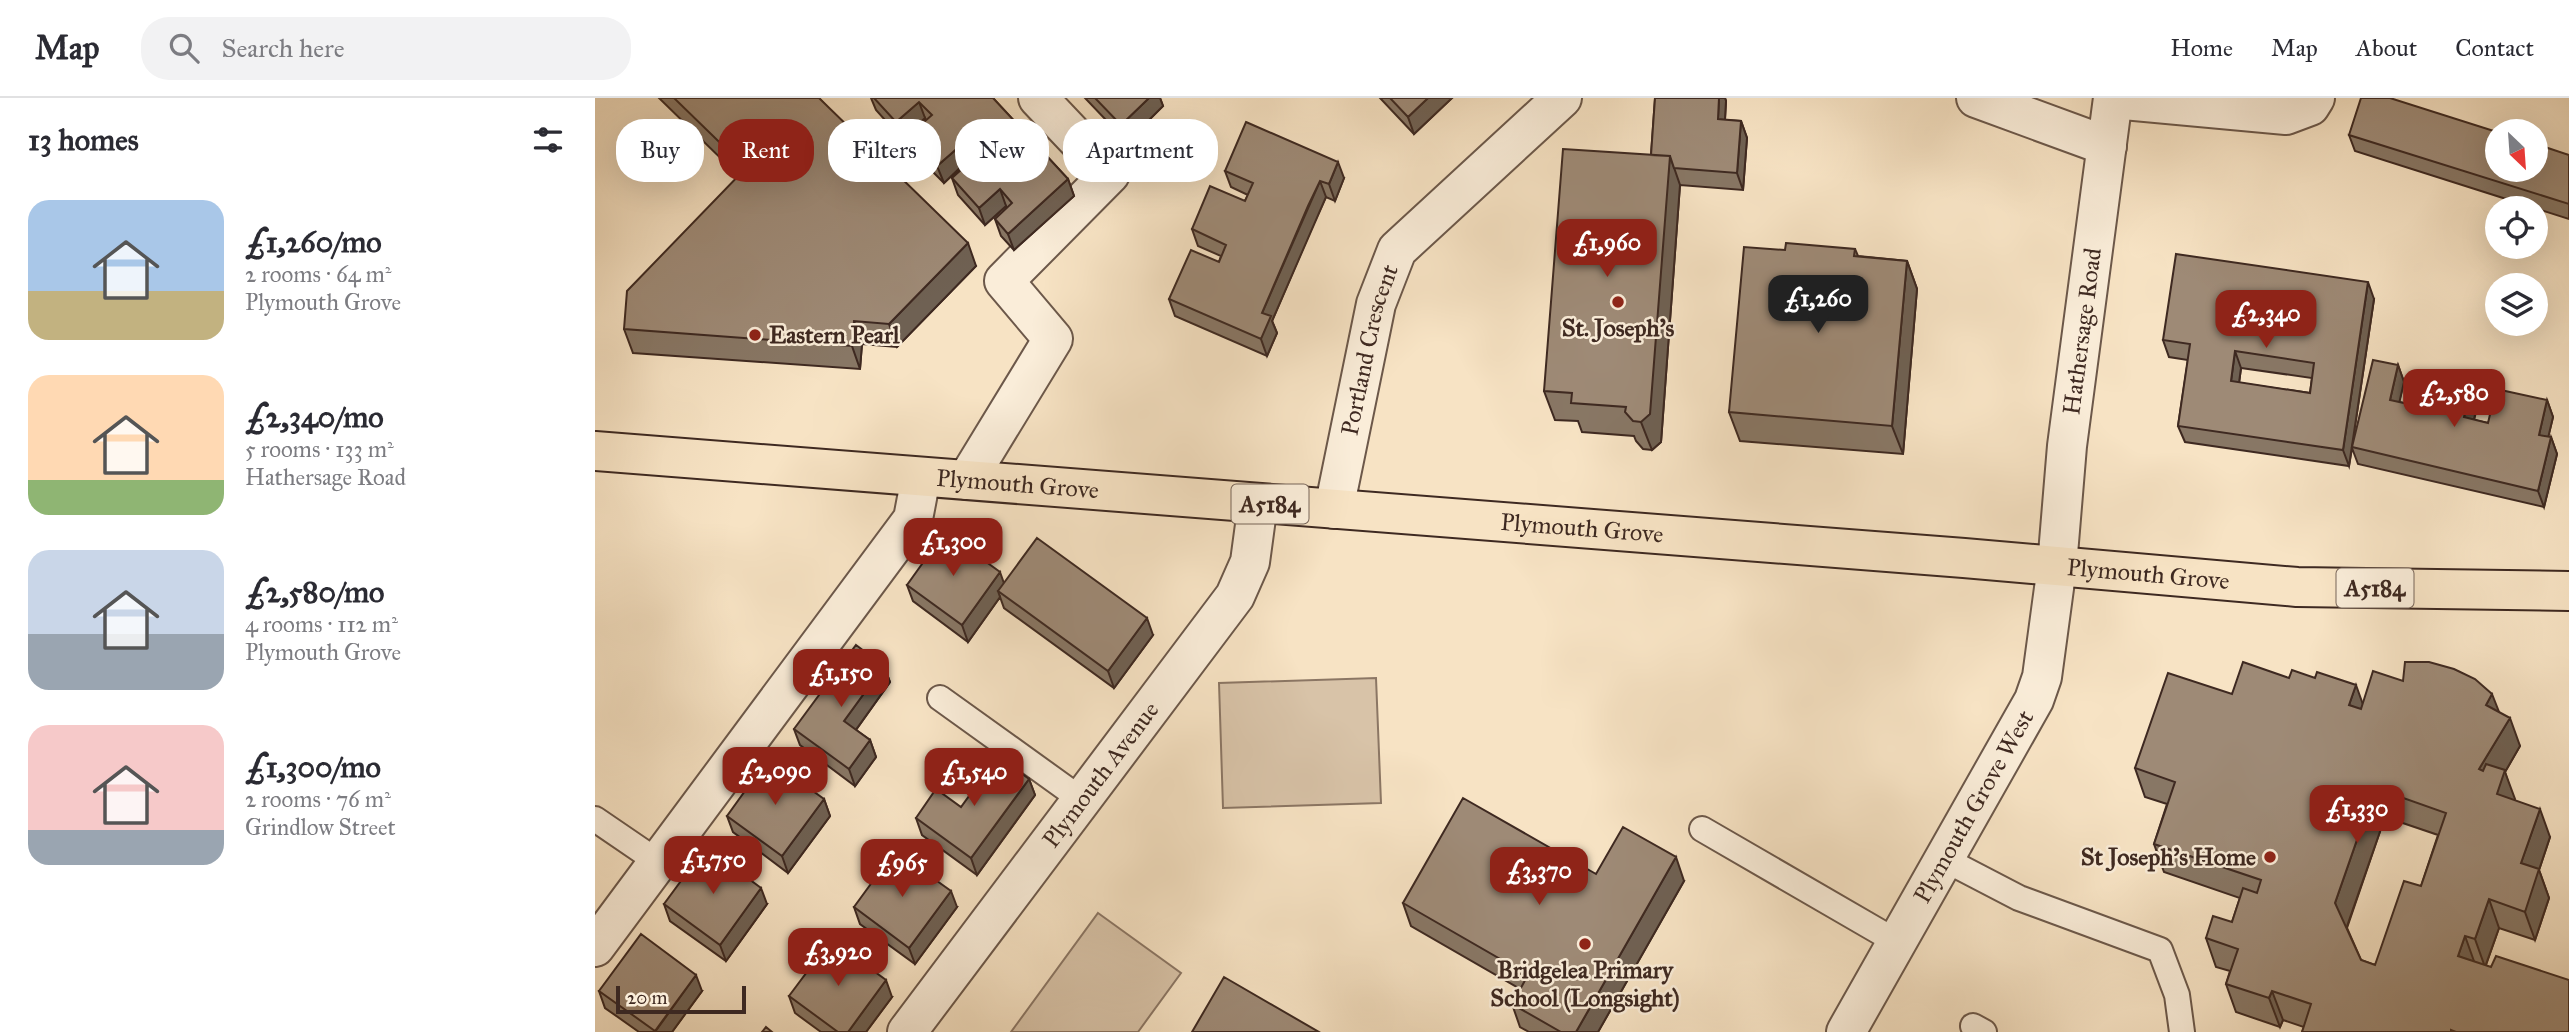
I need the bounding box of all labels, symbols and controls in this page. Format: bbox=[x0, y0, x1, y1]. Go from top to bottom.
search box bbox=[141, 17, 631, 80]
text: Map bbox=[35, 28, 99, 68]
icon: search bbox=[165, 29, 203, 67]
text: Search here bbox=[221, 32, 345, 64]
text: Home bbox=[2170, 33, 2233, 63]
text: Map bbox=[2271, 33, 2318, 63]
text: About bbox=[2356, 33, 2417, 63]
text: Contact bbox=[2455, 33, 2534, 63]
chip: Buy bbox=[616, 119, 704, 182]
chip: Rent bbox=[718, 119, 814, 182]
chip: Filters bbox=[828, 119, 941, 182]
chip: New bbox=[955, 119, 1049, 182]
chip: Apartment bbox=[1063, 119, 1218, 182]
north arrow bbox=[2485, 119, 2548, 182]
map controls bbox=[2485, 119, 2548, 336]
icon: filters bbox=[529, 121, 567, 159]
text: 13 homes bbox=[28, 122, 139, 158]
button: locate bbox=[2485, 196, 2548, 259]
pin: £1,960 bbox=[1550, 220, 1664, 279]
text: £1,260/mo bbox=[245, 224, 382, 260]
icon: home bbox=[84, 228, 168, 312]
text: £1,960 bbox=[1573, 228, 1641, 256]
street label: Hathersage Road bbox=[2056, 246, 2108, 417]
text: 2 rooms · 64 m² bbox=[245, 260, 391, 288]
street label: Portland Crescent bbox=[1334, 260, 1405, 438]
button: layers bbox=[2485, 273, 2548, 336]
pin: £1,260 bbox=[1761, 275, 1875, 335]
text: £1,260 bbox=[1784, 284, 1852, 312]
text: Plymouth Grove bbox=[245, 288, 401, 316]
pin: £2,340 bbox=[2209, 290, 2323, 350]
marker: St. Joseph's bbox=[1610, 294, 1626, 310]
text: £2,340 bbox=[2231, 299, 2301, 327]
place label: St. Joseph's bbox=[1562, 313, 1674, 343]
place label: Eastern Pearl bbox=[769, 320, 900, 350]
marker: Eastern Pearl bbox=[747, 327, 763, 343]
pin: £2,580 bbox=[2397, 370, 2511, 429]
text: £2,580 bbox=[2419, 378, 2489, 406]
text: £2,340/mo bbox=[245, 399, 384, 435]
icon: home bbox=[84, 403, 168, 487]
text: 5 rooms · 133 m² bbox=[245, 435, 394, 463]
text: Hathersage Road bbox=[245, 463, 406, 491]
street label: Plymouth Grove bbox=[935, 463, 1100, 505]
road number: A5184 bbox=[1231, 484, 1309, 524]
street label: Plymouth Grove bbox=[1500, 507, 1664, 549]
pin: £1,300 bbox=[896, 518, 1010, 578]
text: £1,300 bbox=[920, 527, 987, 555]
street label: Plymouth Grove bbox=[2066, 552, 2231, 596]
road number: A5184 bbox=[2337, 568, 2413, 608]
text: £2,580/mo bbox=[245, 574, 384, 610]
icon: home bbox=[84, 578, 168, 662]
text: 4 rooms · 112 m² bbox=[245, 610, 398, 638]
text: Plymouth Grove bbox=[245, 638, 401, 666]
pin: £1,150 bbox=[784, 650, 898, 709]
text: £1,150 bbox=[809, 658, 873, 686]
street label: Plymouth Avenue bbox=[1036, 696, 1165, 854]
street label: Plymouth Grove West bbox=[1907, 704, 2040, 909]
pin: £2,090 bbox=[718, 748, 832, 807]
pin: £1,540 bbox=[917, 748, 1031, 808]
text: £1,300/mo bbox=[245, 749, 381, 785]
icon: home bbox=[84, 753, 168, 837]
text: £2,090 bbox=[739, 756, 811, 784]
text: £1,540 bbox=[941, 757, 1007, 785]
text: 2 rooms · 76 m² bbox=[245, 785, 391, 813]
pin: £1,330 bbox=[2300, 786, 2414, 845]
text: £1,330 bbox=[2326, 794, 2388, 822]
text: Grindlow Street bbox=[245, 813, 396, 841]
pin: £1,750 bbox=[656, 836, 770, 896]
pin: £965 bbox=[861, 840, 943, 899]
place label: St Joseph's Home bbox=[2081, 842, 2256, 872]
text: £1,750 bbox=[680, 845, 746, 873]
text: £965 bbox=[877, 848, 927, 876]
pin: £3,370 bbox=[1482, 848, 1596, 907]
marker: St Joseph's Home bbox=[2262, 849, 2278, 865]
text: £3,370 bbox=[1506, 856, 1572, 884]
pin: £3,920 bbox=[781, 928, 895, 988]
marker: Bridgelea Primary School (Longsight) bbox=[1577, 936, 1593, 952]
text: £3,920 bbox=[804, 937, 872, 965]
place label: Bridgelea Primary School (Longsight) bbox=[1490, 955, 1680, 1013]
scale bar bbox=[616, 983, 745, 1015]
text: 20 m bbox=[627, 986, 668, 1009]

